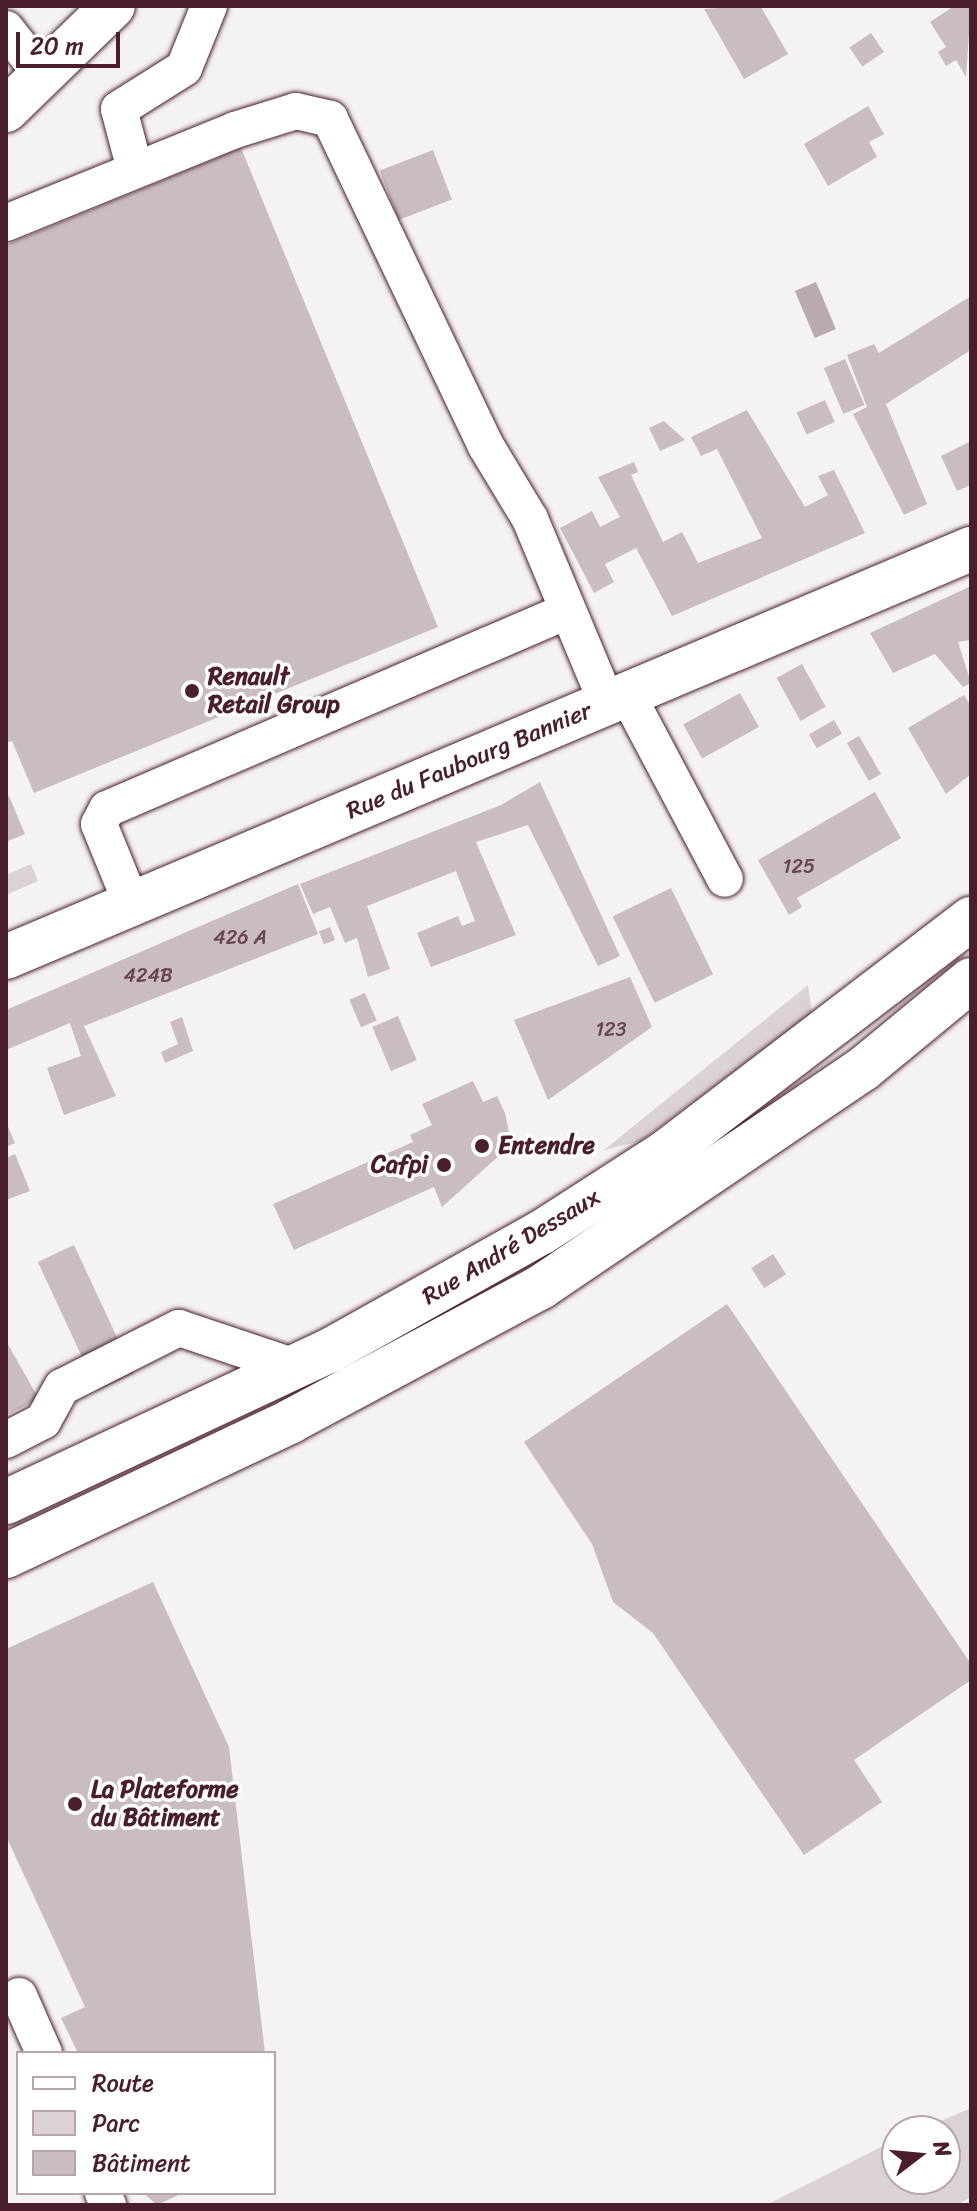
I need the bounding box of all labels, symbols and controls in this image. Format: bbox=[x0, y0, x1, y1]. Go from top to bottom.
scale bar bbox=[20, 16, 124, 66]
text: 20 m bbox=[30, 25, 84, 67]
place label: Renault Retail Group bbox=[208, 663, 340, 719]
marker: Renault Retail Group bbox=[183, 682, 201, 700]
street label: Rue du Faubourg Bannier bbox=[342, 696, 596, 826]
house number: 125 bbox=[783, 854, 815, 878]
house number: 426 A bbox=[213, 925, 267, 949]
house number: 424B bbox=[123, 963, 173, 987]
house number: 123 bbox=[595, 1017, 627, 1041]
place label: Entendre bbox=[498, 1132, 595, 1160]
marker: Entendre bbox=[473, 1137, 491, 1155]
place label: Cafpi bbox=[371, 1151, 428, 1179]
marker: Cafpi bbox=[435, 1156, 453, 1174]
street label: Rue André Dessaux bbox=[417, 1183, 605, 1311]
place label: La Plateforme du Bâtiment bbox=[91, 1776, 240, 1832]
marker: La Plateforme du Bâtiment bbox=[66, 1795, 84, 1813]
legend bbox=[16, 2051, 276, 2195]
text: Route bbox=[92, 2062, 154, 2104]
text: Parc bbox=[92, 2102, 140, 2144]
north arrow bbox=[881, 2115, 961, 2195]
text: N bbox=[922, 2136, 963, 2162]
text: Bâtiment bbox=[92, 2142, 191, 2184]

